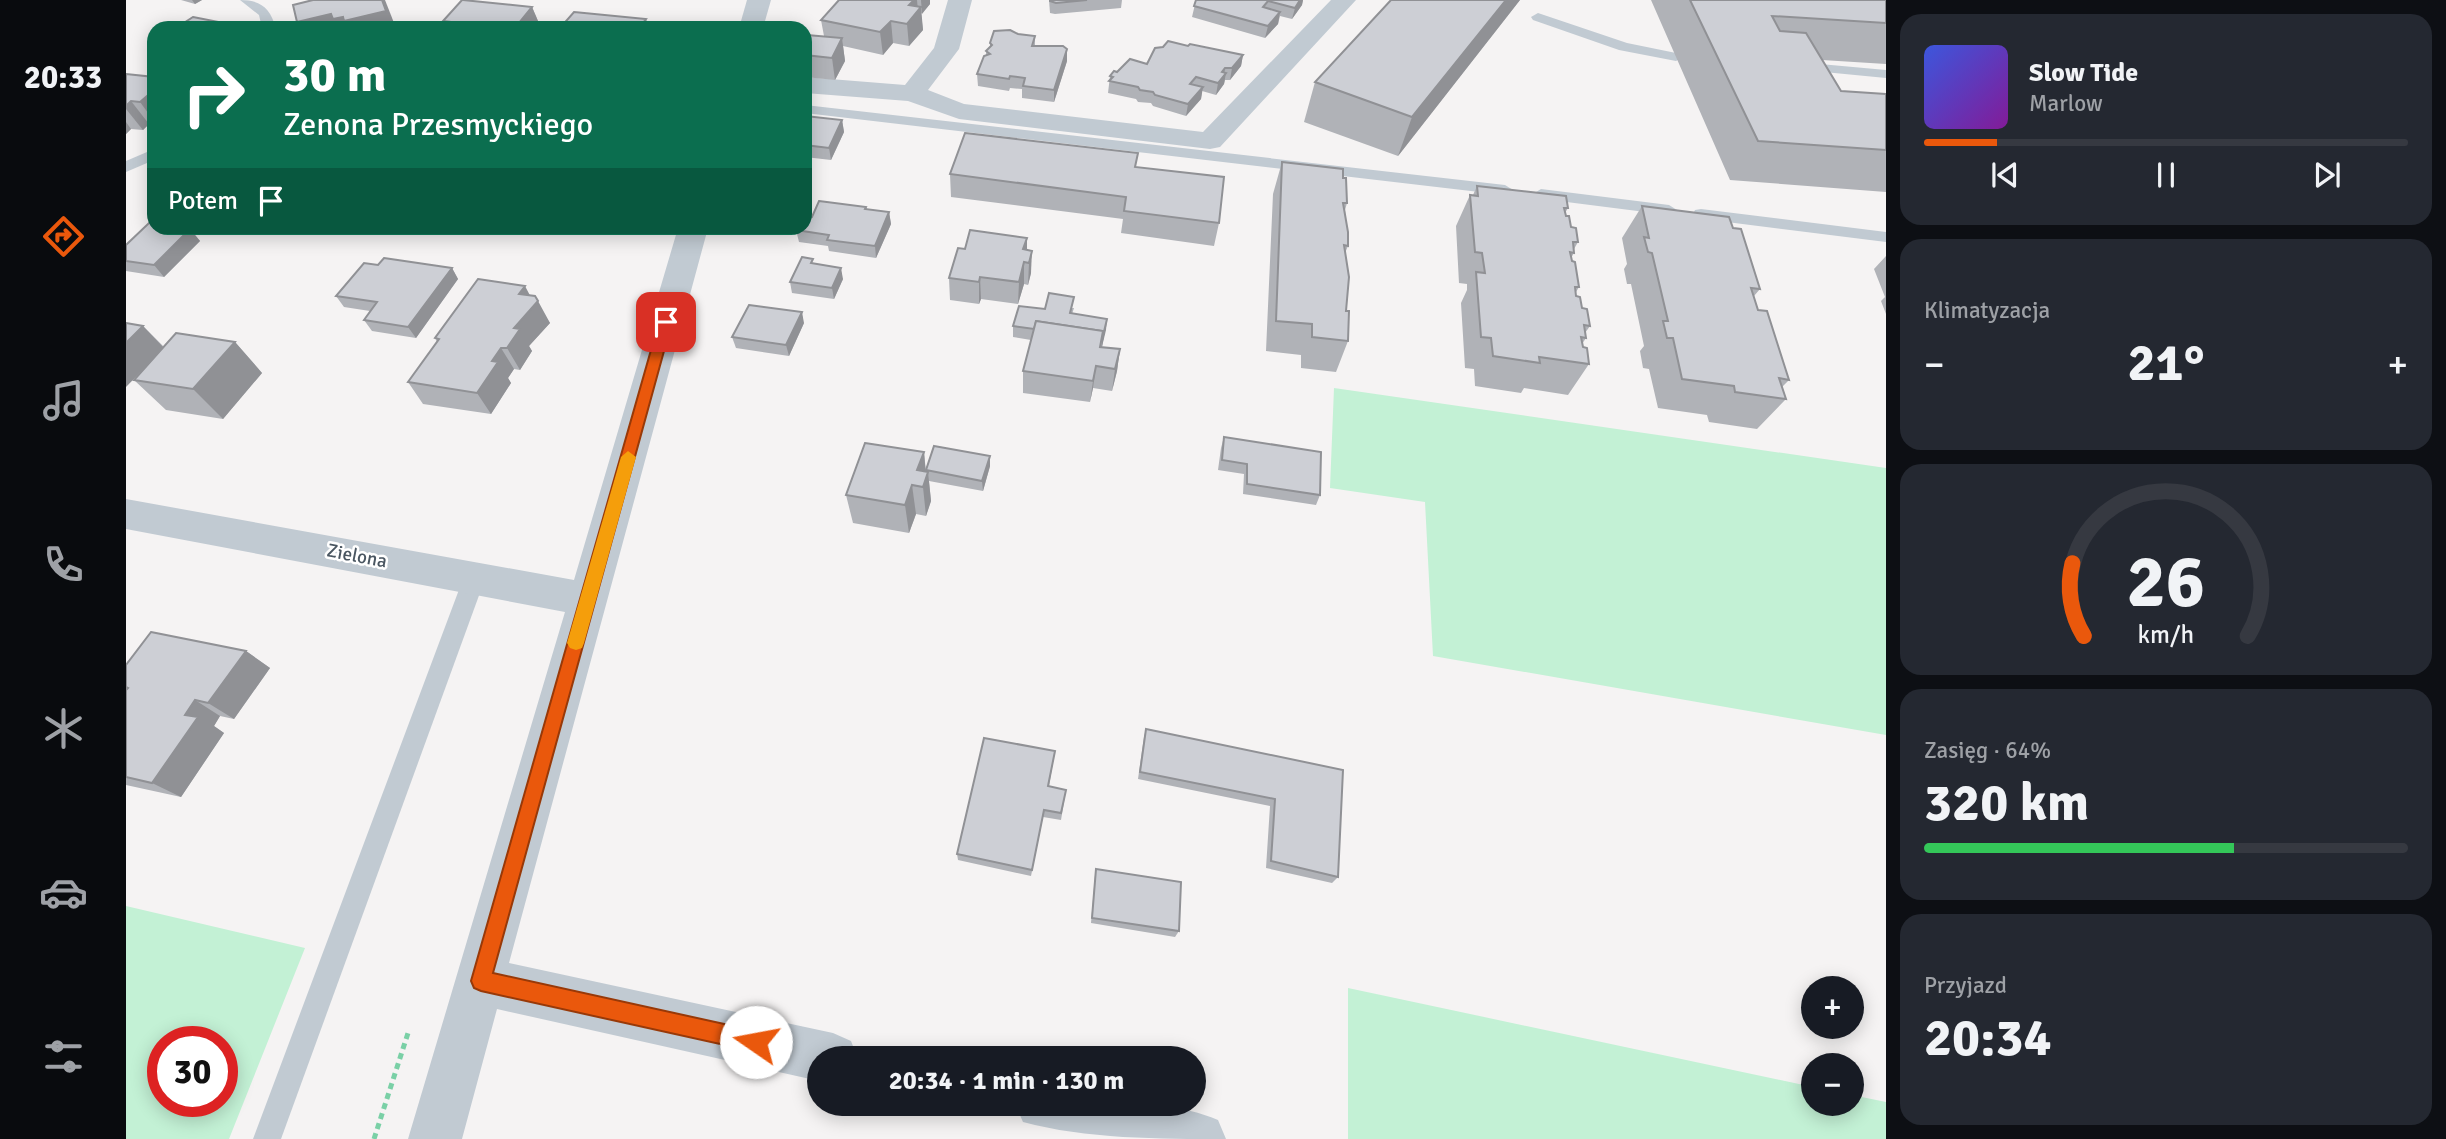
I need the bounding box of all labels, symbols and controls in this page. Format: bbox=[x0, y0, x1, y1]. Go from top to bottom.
text: 30 m bbox=[283, 45, 386, 105]
icon: right bbox=[168, 49, 259, 140]
text: Slow Tide bbox=[2029, 57, 2138, 89]
text: 20:33 bbox=[24, 58, 102, 97]
text: Marlow bbox=[2029, 89, 2103, 118]
text: Zenona Przesmyckiego bbox=[283, 105, 593, 144]
icon: previous bbox=[1986, 156, 2024, 194]
icon: pause bbox=[2147, 156, 2185, 194]
icon: next bbox=[2308, 156, 2346, 194]
icon: arrive bbox=[252, 182, 290, 220]
text: Potem bbox=[168, 185, 238, 217]
icon: directions bbox=[39, 212, 88, 261]
pin bbox=[636, 292, 696, 352]
text: Klimatyzacja bbox=[1924, 296, 2050, 325]
icon: arrive bbox=[647, 303, 685, 341]
text: 21° bbox=[2128, 331, 2204, 395]
text: − bbox=[1924, 341, 1945, 388]
text: + bbox=[2387, 341, 2408, 388]
icon: music bbox=[39, 376, 88, 425]
street label: Zielona bbox=[325, 538, 389, 574]
text: 26 bbox=[2127, 538, 2205, 627]
icon: phone bbox=[39, 540, 88, 589]
text: km/h bbox=[2138, 618, 2194, 649]
icon: climate bbox=[39, 704, 88, 753]
text: Zasięg · 64% bbox=[1924, 736, 2051, 765]
text: 320 km bbox=[1924, 771, 2089, 835]
icon: car bbox=[39, 868, 88, 917]
text: Przyjazd bbox=[1924, 971, 2007, 1000]
map controls bbox=[1801, 976, 1864, 1116]
button: + bbox=[1801, 976, 1864, 1039]
position arrow bbox=[719, 1005, 793, 1079]
text: 20:34 bbox=[1924, 1006, 2052, 1070]
speed limit sign: 30 bbox=[147, 1026, 238, 1117]
icon: filters bbox=[39, 1032, 88, 1081]
button: − bbox=[1801, 1053, 1864, 1116]
text: 20:34 · 1 min · 130 m bbox=[889, 1065, 1124, 1097]

